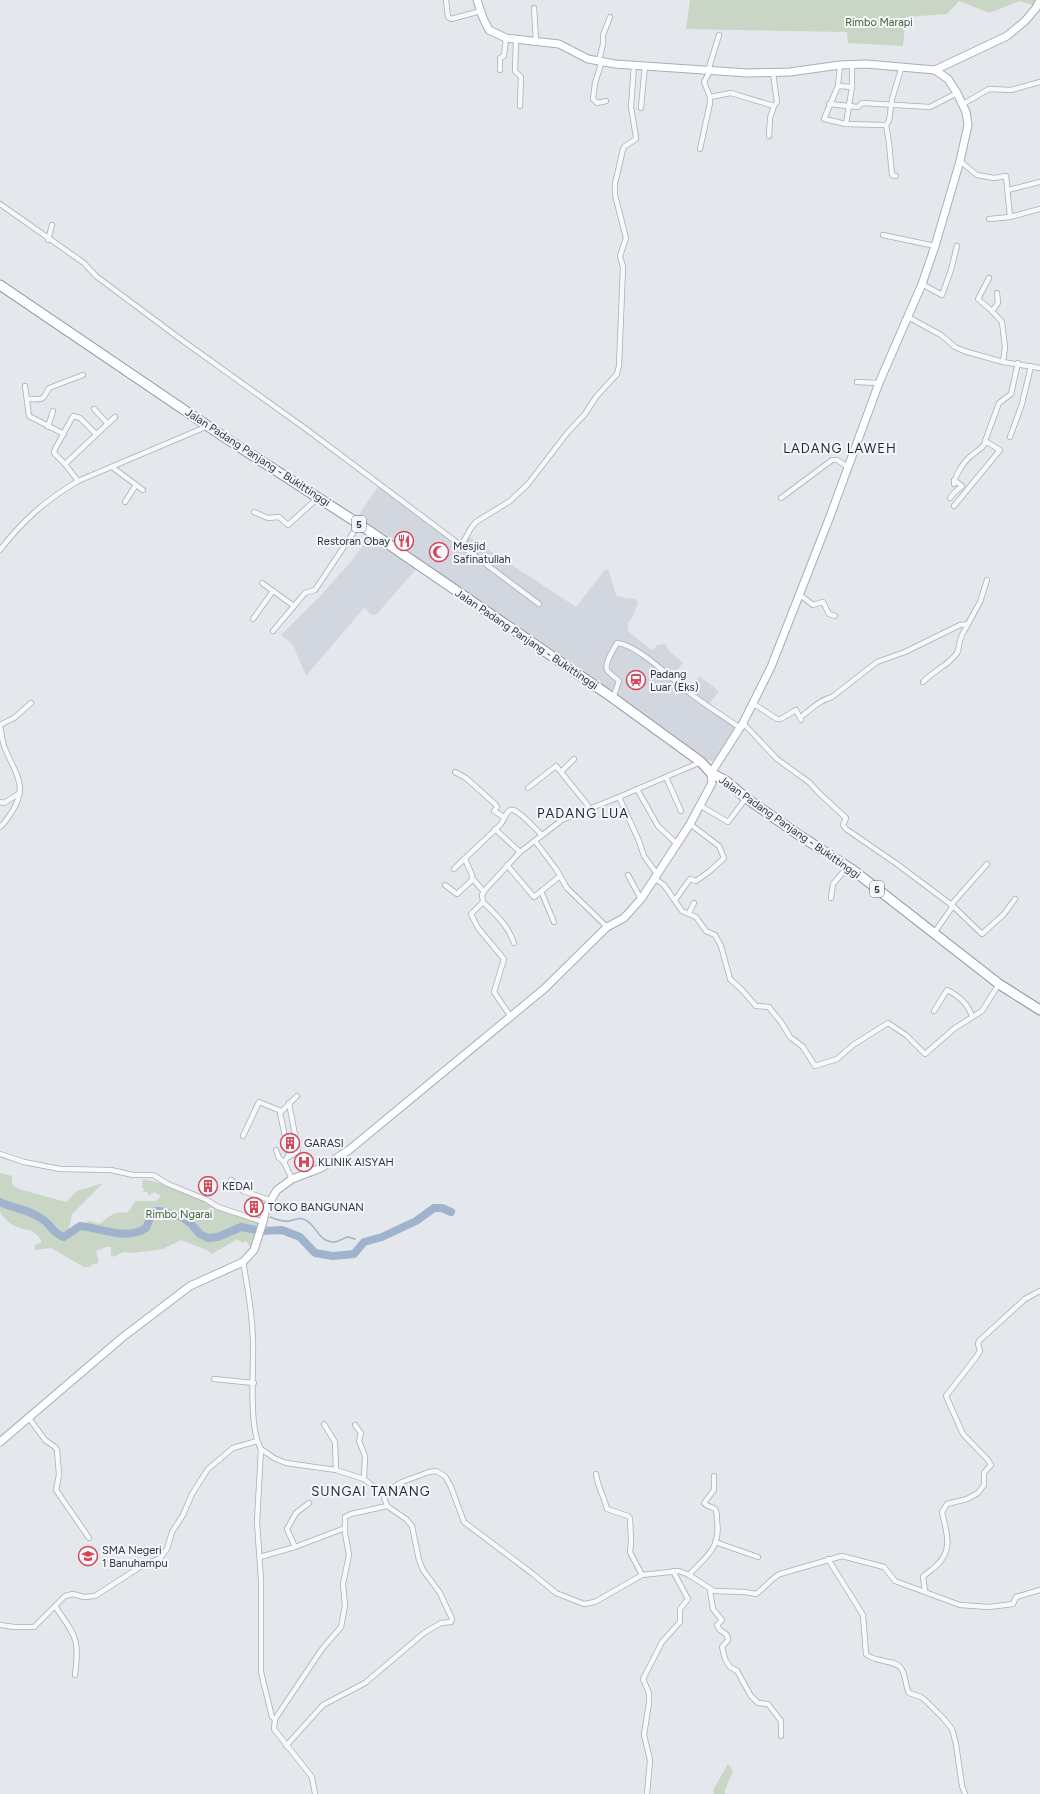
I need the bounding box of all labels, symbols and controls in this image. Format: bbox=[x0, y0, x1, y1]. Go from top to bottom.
park label: Rimbo Marapi bbox=[845, 16, 913, 29]
street label: Jalan Padang Panjang - Bukittinggi bbox=[183, 406, 332, 509]
district label: LADANG LAWEH bbox=[783, 441, 897, 456]
road number: 5 bbox=[352, 516, 366, 532]
restaurant icon: Restoran Obay bbox=[393, 530, 415, 552]
place label: Restoran Obay bbox=[317, 535, 390, 548]
place label: Mesjid Safinatullah bbox=[453, 540, 511, 566]
mosque icon: Mesjid Safinatullah bbox=[428, 541, 450, 563]
street label: Jalan Padang Panjang - Bukittinggi bbox=[453, 587, 601, 692]
place label: Padang Luar (Eks) bbox=[650, 668, 699, 694]
station icon: Padang Luar (Eks) bbox=[625, 669, 647, 691]
street label: Jalan Padang Panjang - Bukittinggi bbox=[716, 773, 863, 881]
district label: PADANG LUA bbox=[537, 806, 629, 821]
road number: 5 bbox=[870, 881, 884, 897]
building icon: GARASI bbox=[279, 1132, 301, 1154]
place label: GARASI bbox=[304, 1137, 344, 1150]
hospital icon: KLINIK AISYAH bbox=[293, 1151, 315, 1173]
place label: KLINIK AISYAH bbox=[318, 1156, 394, 1169]
building icon: KEDAI bbox=[197, 1175, 219, 1197]
place label: KEDAI bbox=[222, 1180, 253, 1193]
building icon: TOKO BANGUNAN bbox=[243, 1196, 265, 1218]
place label: TOKO BANGUNAN bbox=[268, 1201, 364, 1214]
park label: Rimbo Ngarai bbox=[146, 1208, 212, 1221]
district label: SUNGAI TANANG bbox=[311, 1484, 431, 1499]
place label: SMA Negeri 1 Banuhampu bbox=[102, 1544, 168, 1570]
school or university icon: SMA Negeri 1 Banuhampu bbox=[77, 1545, 99, 1567]

